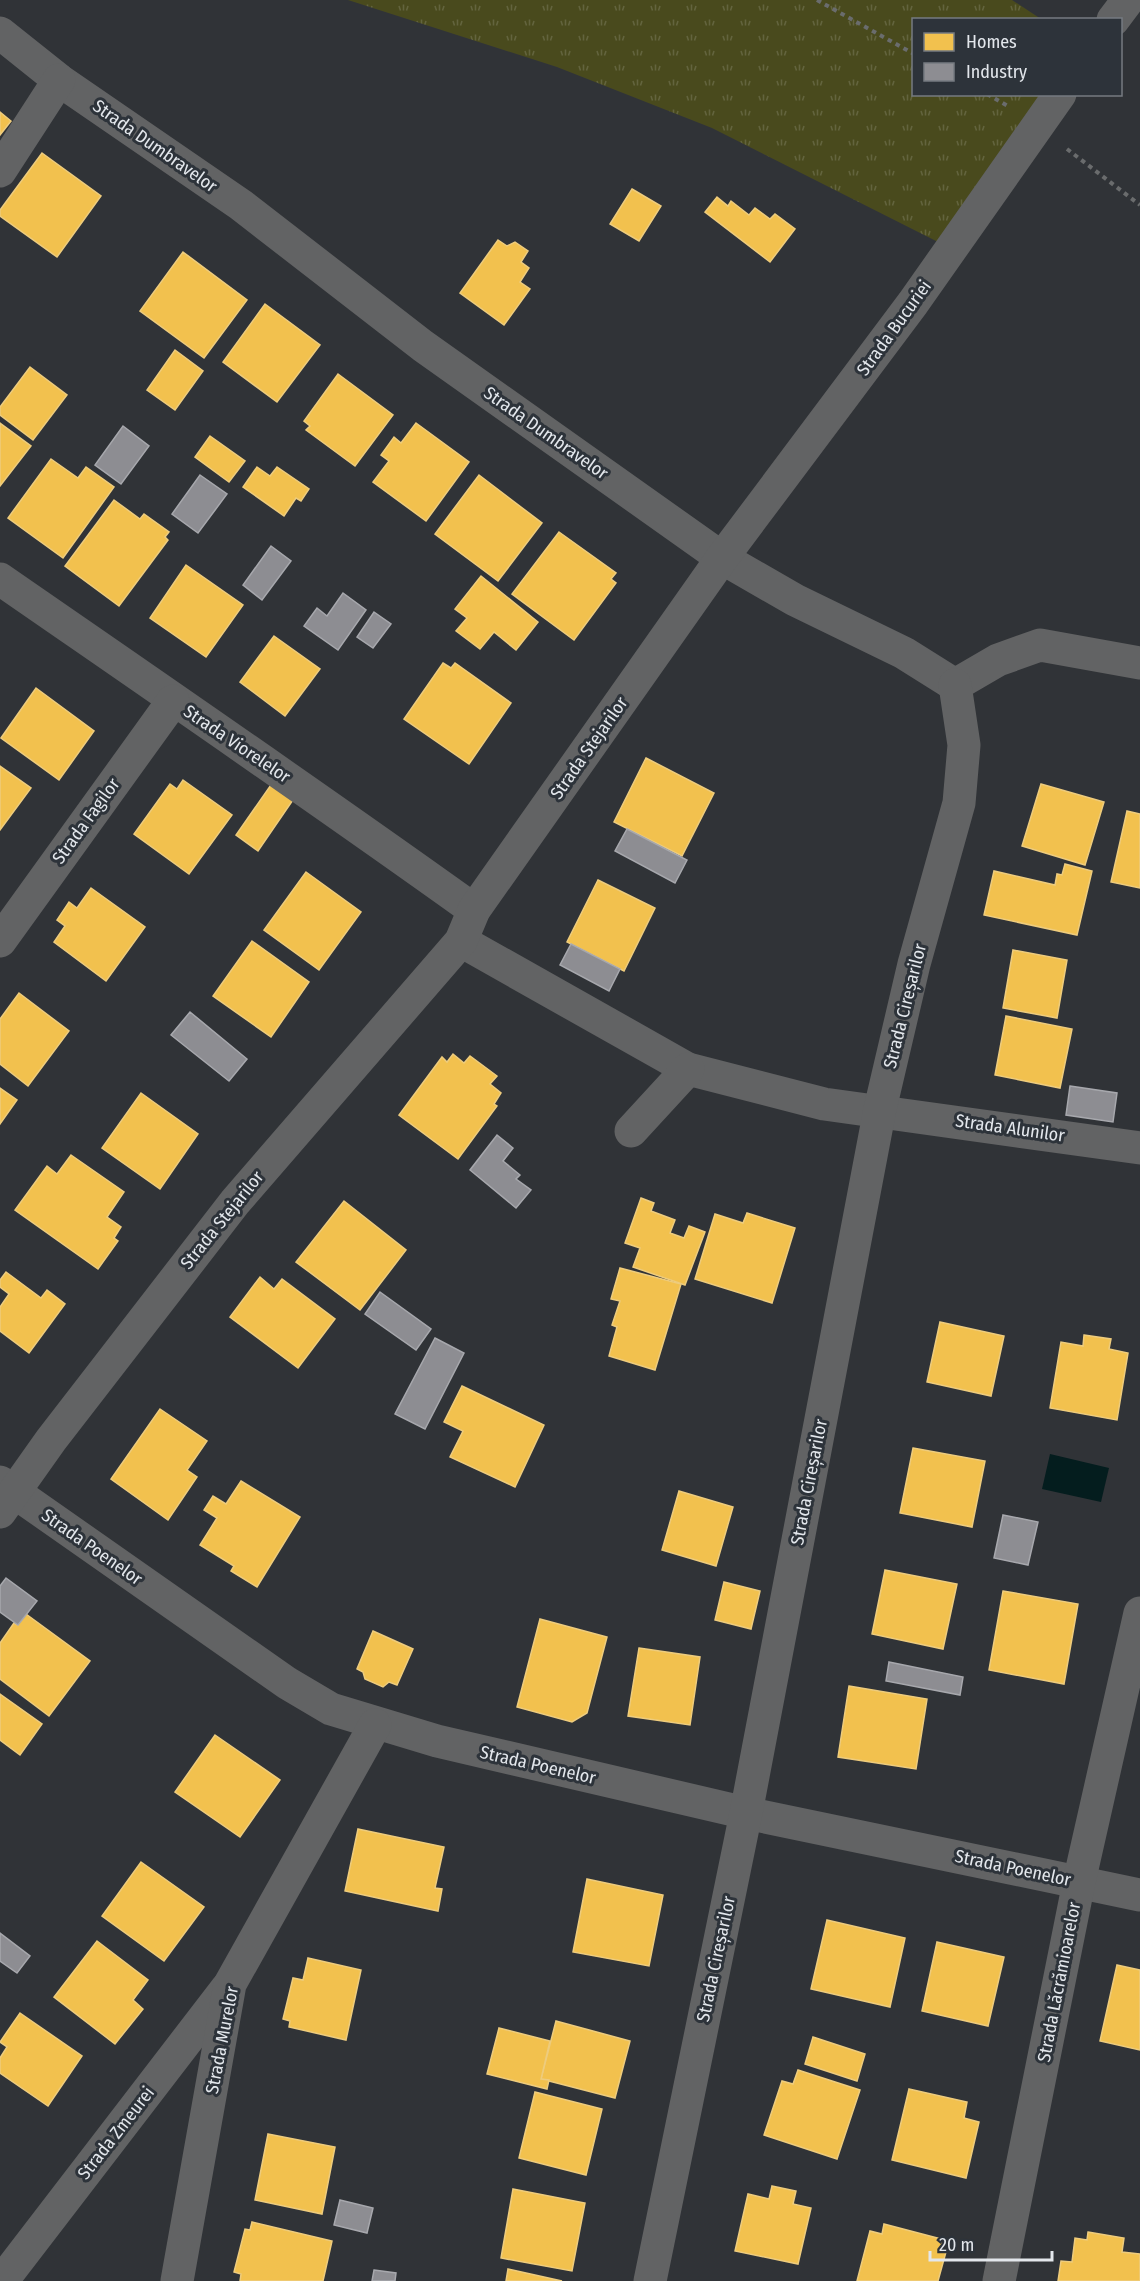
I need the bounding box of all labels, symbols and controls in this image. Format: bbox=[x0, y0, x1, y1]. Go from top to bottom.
legend bbox=[912, 18, 1122, 96]
text: Homes bbox=[966, 31, 1017, 53]
text: Industry bbox=[966, 61, 1027, 83]
street label: Strada Dumbravelor bbox=[89, 95, 222, 198]
street label: Strada Bucuriei bbox=[852, 276, 936, 380]
street label: Strada Dumbravelor bbox=[480, 382, 613, 485]
street label: Strada Stejarilor bbox=[546, 692, 633, 803]
street label: Strada Viorelelor bbox=[180, 700, 295, 788]
street label: Strada Fagilor bbox=[47, 773, 125, 868]
street label: Strada Cireșarilor bbox=[879, 941, 931, 1071]
street label: Strada Alunilor bbox=[954, 1109, 1067, 1147]
street label: Strada Stejarilor bbox=[176, 1166, 269, 1274]
street label: Strada Cireșarilor bbox=[786, 1416, 832, 1547]
street label: Strada Poenelor bbox=[37, 1504, 147, 1590]
street label: Strada Poenelor bbox=[478, 1741, 599, 1789]
street label: Strada Poenelor bbox=[953, 1845, 1074, 1891]
street label: Strada Cireșarilor bbox=[692, 1893, 740, 2024]
street label: Strada Lăcrămioarelor bbox=[1033, 1899, 1085, 2064]
street label: Strada Murelor bbox=[201, 1984, 243, 2096]
street label: Strada Zmeurei bbox=[73, 2082, 159, 2184]
scale bar bbox=[930, 2224, 1052, 2262]
text: 20 m bbox=[939, 2234, 974, 2256]

